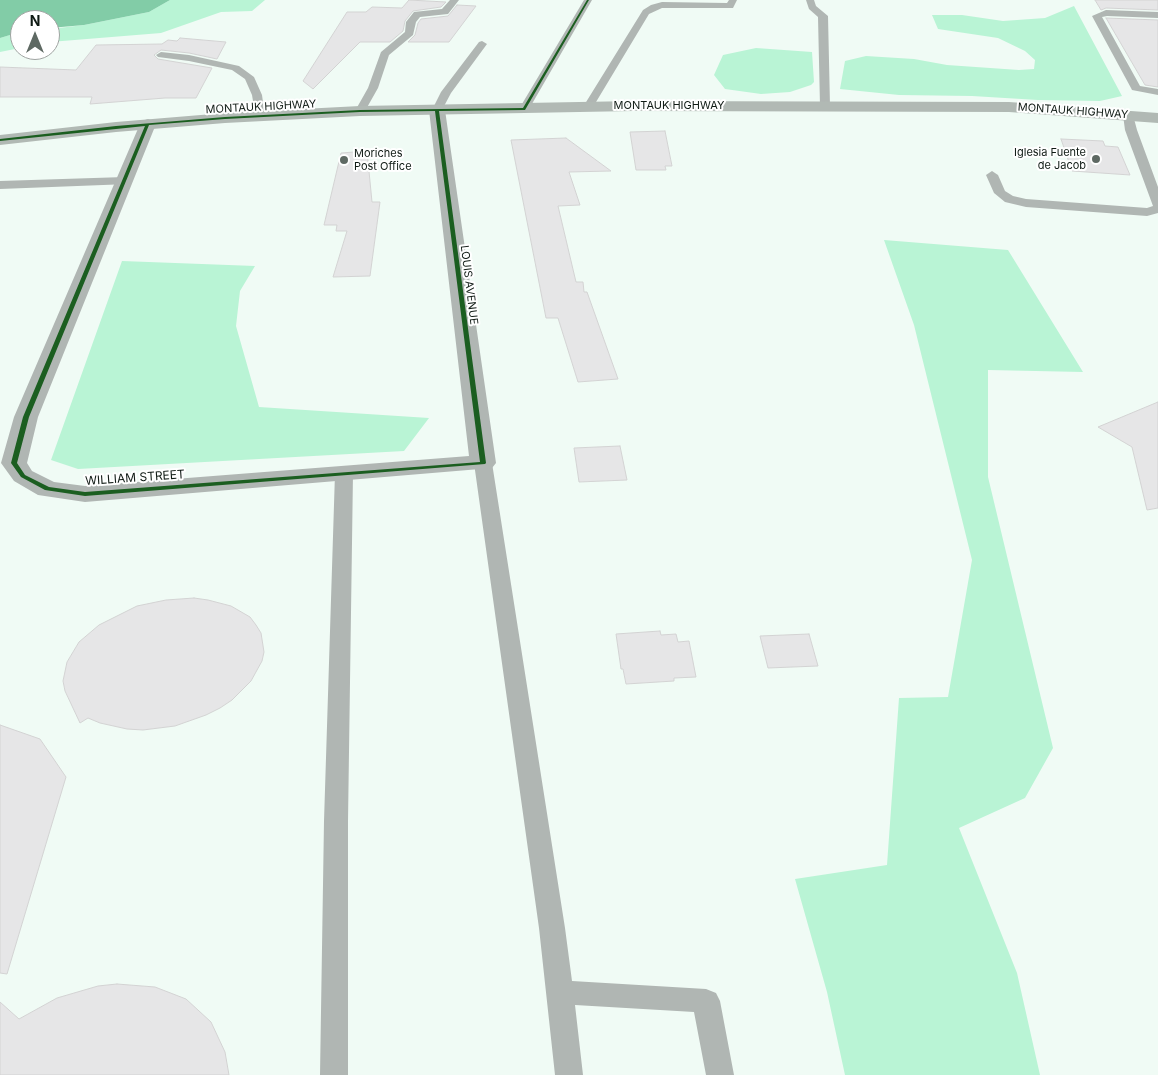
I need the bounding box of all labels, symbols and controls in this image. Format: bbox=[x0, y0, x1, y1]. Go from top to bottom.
north arrow bbox=[10, 10, 60, 60]
text: N bbox=[30, 12, 40, 29]
street label: MONTAUK HIGHWAY bbox=[205, 98, 317, 116]
street label: MONTAUK HIGHWAY bbox=[614, 99, 724, 113]
street label: MONTAUK HIGHWAY bbox=[1017, 101, 1129, 121]
place label: Iglesia Fuente de Jacob bbox=[1014, 146, 1086, 172]
place label: Moriches Post Office bbox=[354, 147, 412, 173]
marker: Iglesia Fuente de Jacob bbox=[1090, 153, 1102, 165]
marker: Moriches Post Office bbox=[338, 154, 350, 166]
street label: LOUIS AVENUE bbox=[458, 245, 480, 325]
street label: WILLIAM STREET bbox=[85, 467, 185, 489]

